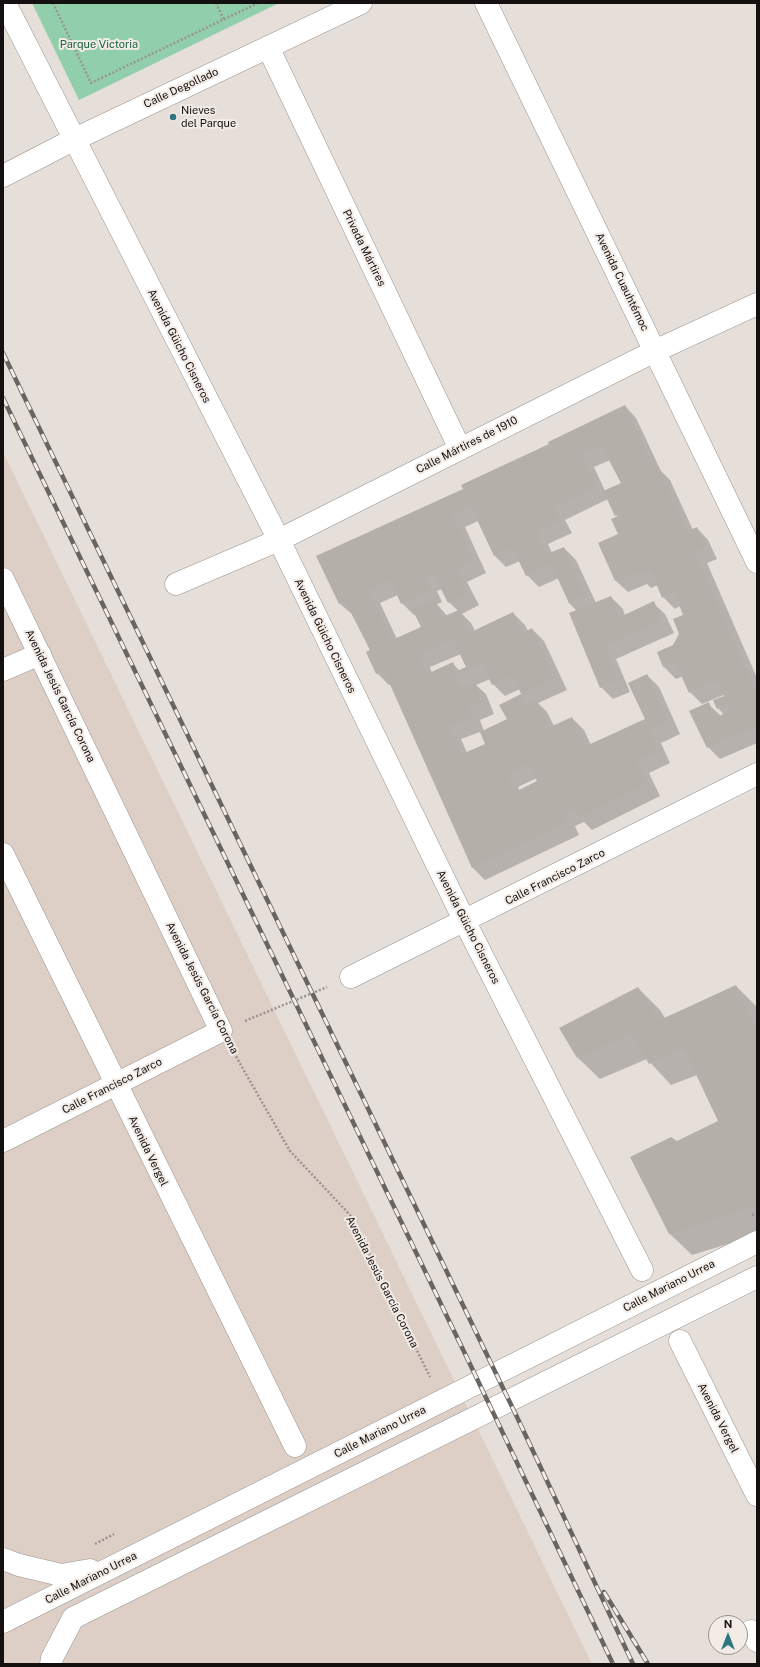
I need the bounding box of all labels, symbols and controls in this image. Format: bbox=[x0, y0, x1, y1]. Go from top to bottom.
park label: Parque Victoria bbox=[60, 38, 138, 52]
street label: Calle Degollado bbox=[142, 65, 220, 111]
place label: Nieves del Parque bbox=[181, 104, 236, 130]
marker: Nieves del Parque bbox=[168, 112, 178, 122]
street label: Privada Mártires bbox=[340, 207, 388, 289]
street label: Avenida Cuauhtémoc bbox=[592, 231, 652, 333]
street label: Avenida Güicho Cisneros bbox=[145, 287, 213, 405]
street label: Calle Mártires de 1910 bbox=[414, 414, 520, 476]
street label: Avenida Güicho Cisneros bbox=[291, 576, 359, 696]
street label: Avenida Jesús García Corona bbox=[22, 627, 98, 765]
street label: Calle Francisco Zarco bbox=[503, 846, 607, 908]
street label: Avenida Güicho Cisneros bbox=[434, 868, 502, 986]
street label: Avenida Jesús García Corona bbox=[163, 920, 241, 1056]
street label: Calle Francisco Zarco bbox=[60, 1055, 164, 1117]
street label: Avenida Vergel bbox=[125, 1114, 171, 1188]
street label: Avenida Jesús García Corona bbox=[343, 1214, 421, 1350]
street label: Calle Mariano Urrea bbox=[621, 1257, 717, 1315]
street label: Avenida Vergel bbox=[695, 1381, 741, 1455]
street label: Calle Mariano Urrea bbox=[332, 1403, 428, 1461]
street label: Calle Mariano Urrea bbox=[43, 1549, 139, 1607]
north arrow bbox=[708, 1615, 748, 1655]
text: N bbox=[724, 1618, 732, 1630]

